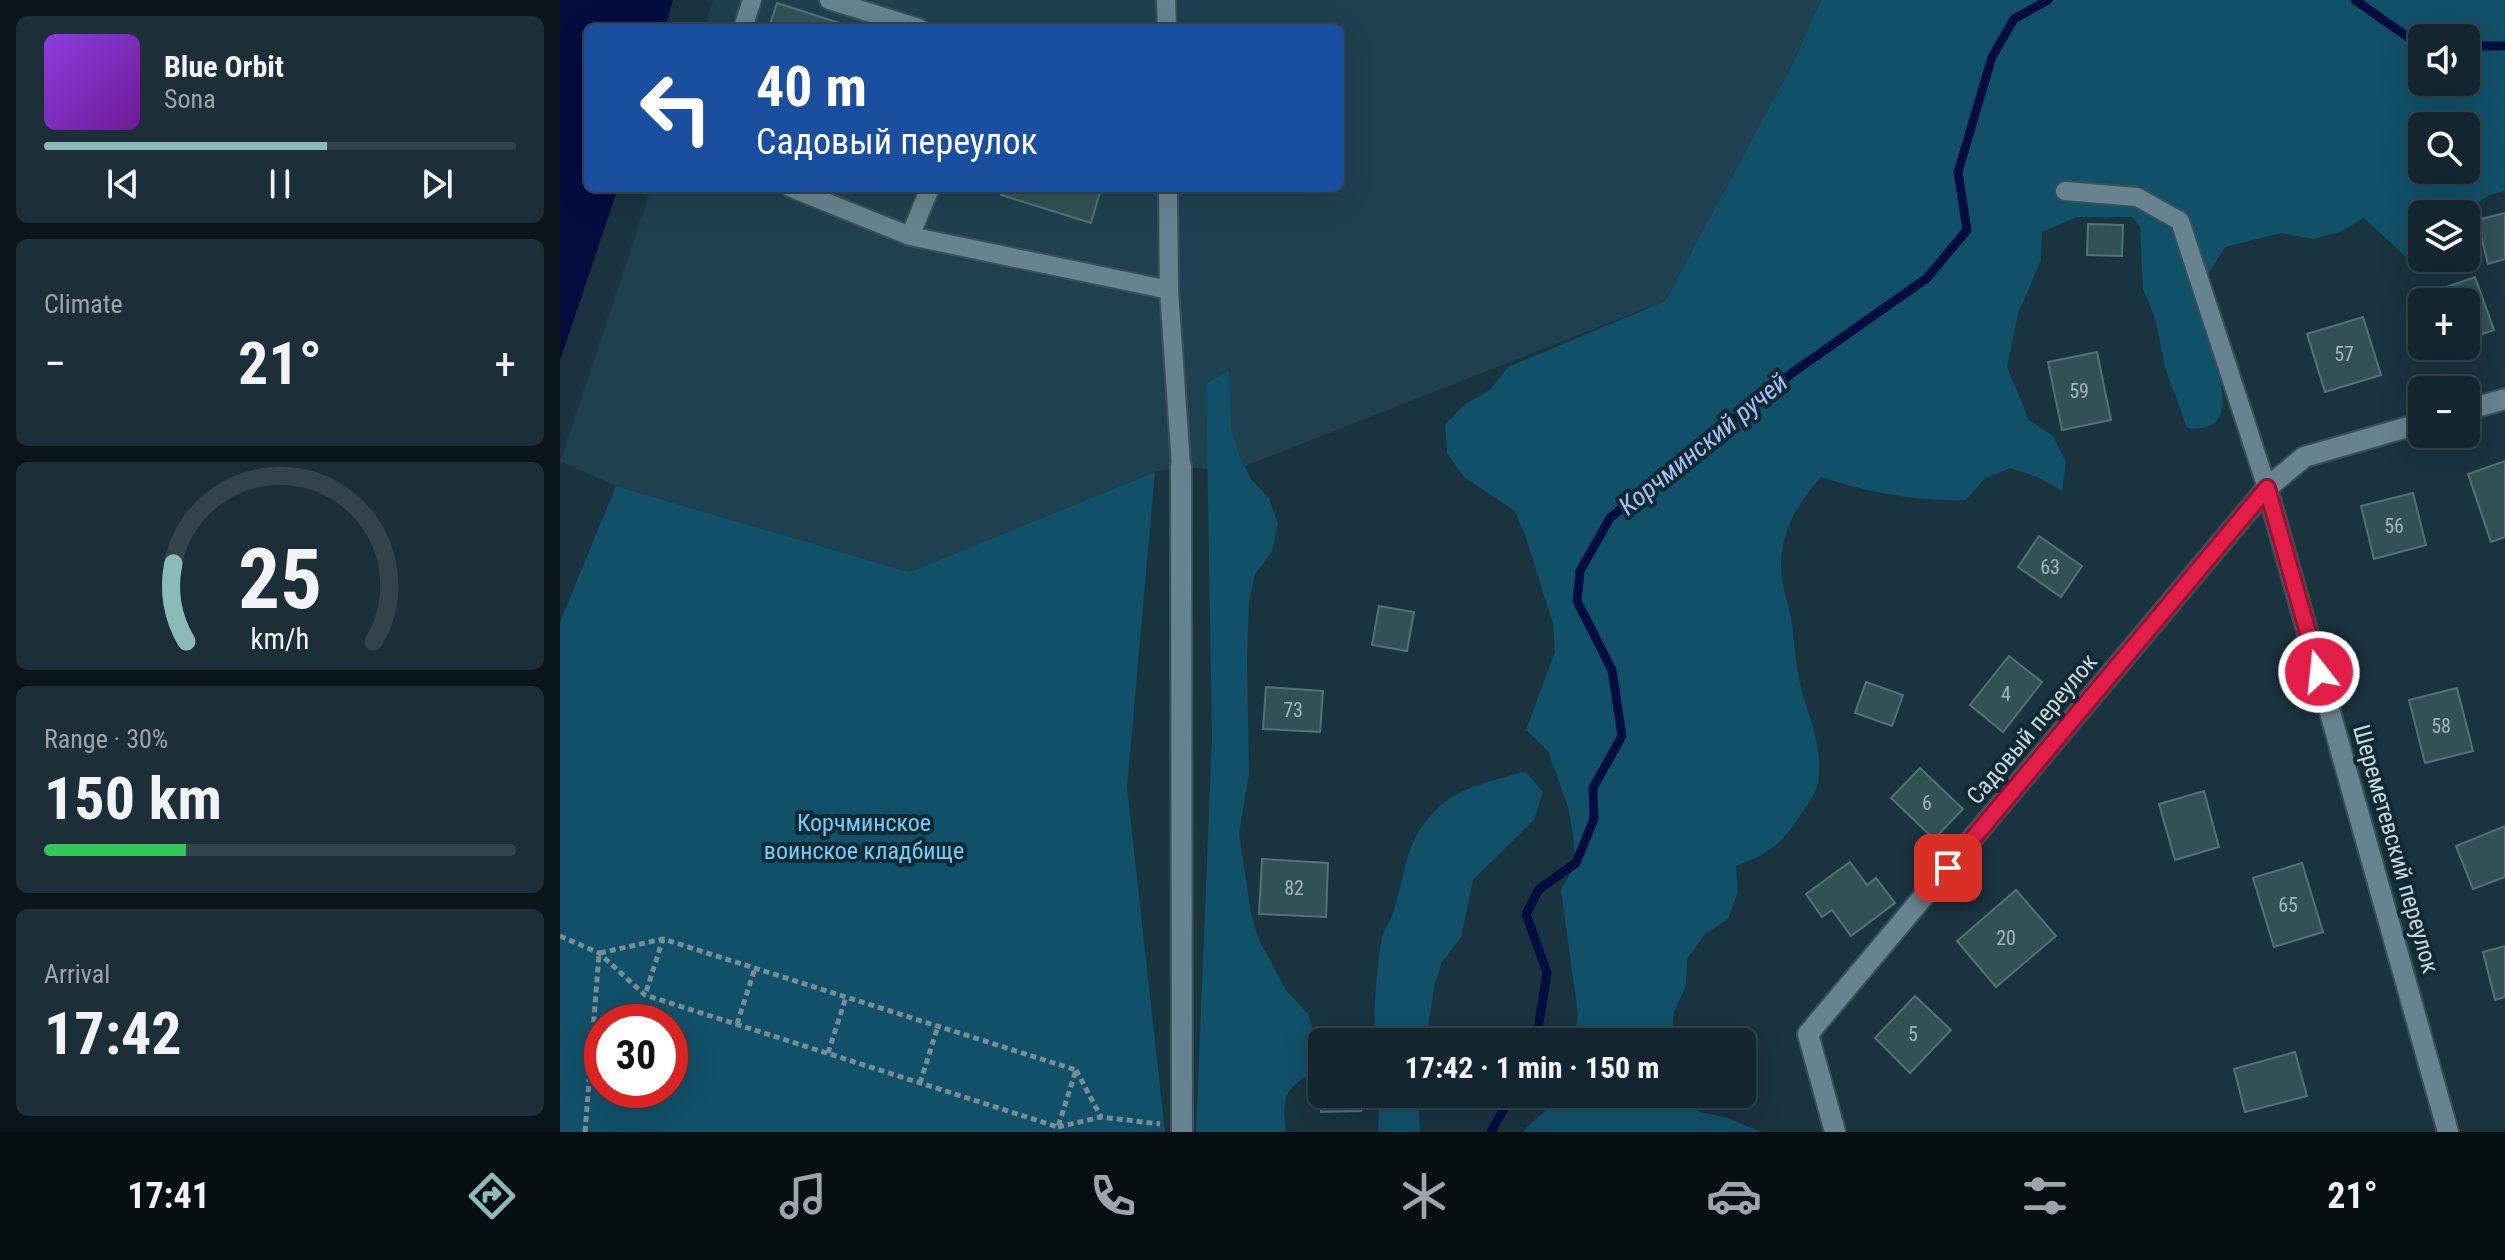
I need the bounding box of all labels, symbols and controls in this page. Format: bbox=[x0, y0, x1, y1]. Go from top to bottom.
map controls bbox=[2408, 24, 2480, 448]
button: sound bbox=[2408, 24, 2480, 96]
text: Blue Orbit bbox=[164, 49, 284, 84]
text: 40 m bbox=[756, 54, 867, 120]
icon: left bbox=[624, 56, 728, 160]
text: Sona bbox=[164, 84, 216, 114]
button: search bbox=[2408, 112, 2480, 184]
text: Садовый переулок bbox=[756, 121, 1038, 163]
icon: previous bbox=[101, 162, 145, 206]
icon: pause bbox=[258, 162, 302, 206]
icon: next bbox=[415, 162, 459, 206]
button: layers bbox=[2408, 200, 2480, 272]
button: + bbox=[2408, 288, 2480, 360]
text: Climate bbox=[44, 289, 123, 319]
text: 21° bbox=[238, 328, 322, 399]
text: − bbox=[44, 338, 66, 390]
text: + bbox=[494, 338, 516, 390]
house number: 57 bbox=[2334, 342, 2354, 366]
water label: Корчминский ручей bbox=[1613, 367, 1793, 521]
button: − bbox=[2408, 376, 2480, 448]
house number: 59 bbox=[2069, 379, 2089, 403]
house number: 56 bbox=[2384, 514, 2404, 538]
text: 25 bbox=[238, 531, 322, 628]
house number: 63 bbox=[2040, 555, 2060, 579]
text: km/h bbox=[251, 622, 309, 656]
position arrow bbox=[2277, 630, 2361, 714]
street label: Садовый переулок bbox=[1961, 648, 2103, 810]
house number: 4 bbox=[2001, 682, 2011, 706]
house number: 73 bbox=[1283, 698, 1303, 722]
house number: 58 bbox=[2431, 714, 2451, 738]
street label: Шереметевский переулок bbox=[2347, 721, 2445, 977]
text: Range · 30% bbox=[44, 724, 168, 754]
text: 150 km bbox=[44, 763, 222, 834]
house number: 6 bbox=[1922, 791, 1932, 815]
park label: Корчминское воинское кладбище bbox=[764, 809, 964, 865]
pin bbox=[1914, 834, 1982, 902]
icon: arrive bbox=[1926, 846, 1970, 890]
house number: 82 bbox=[1284, 876, 1304, 900]
house number: 65 bbox=[2278, 893, 2298, 917]
house number: 20 bbox=[1996, 926, 2016, 950]
text: Arrival bbox=[44, 959, 110, 989]
text: 17:42 bbox=[44, 998, 182, 1069]
speed limit sign: 30 bbox=[584, 1004, 688, 1108]
house number: 5 bbox=[1908, 1022, 1918, 1046]
text: 17:42 · 1 min · 150 m bbox=[1405, 1050, 1659, 1085]
icon: directions bbox=[464, 1168, 520, 1224]
icon: music bbox=[775, 1168, 831, 1224]
icon: phone bbox=[1085, 1168, 1141, 1224]
icon: climate bbox=[1396, 1168, 1452, 1224]
icon: car bbox=[1706, 1168, 1762, 1224]
icon: filters bbox=[2017, 1168, 2073, 1224]
text: 17:41 bbox=[127, 1175, 210, 1217]
text: 21° bbox=[2327, 1175, 2378, 1217]

